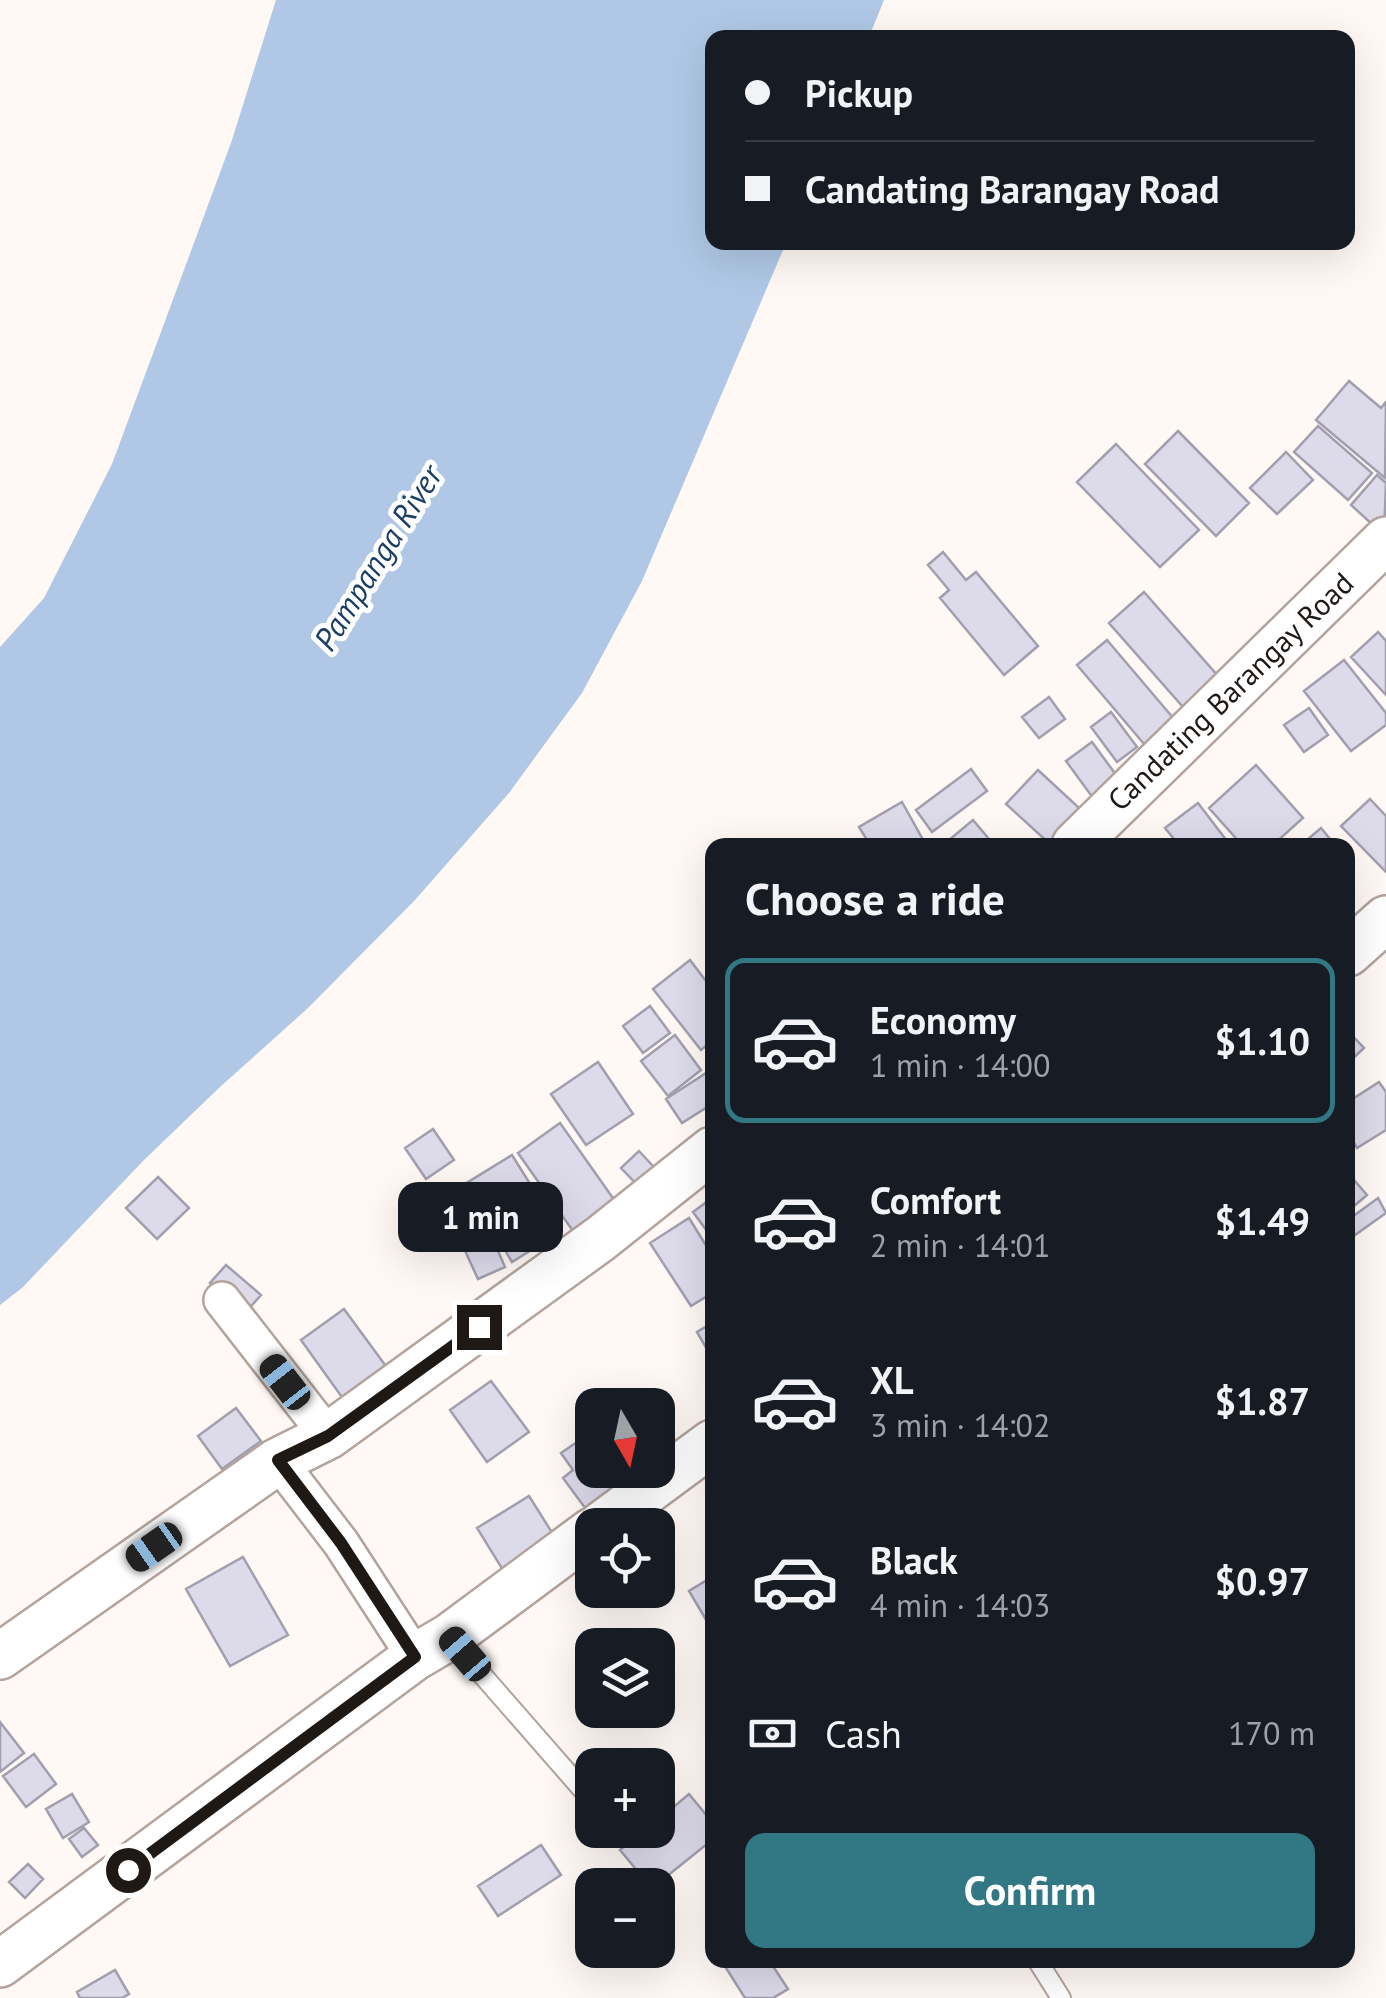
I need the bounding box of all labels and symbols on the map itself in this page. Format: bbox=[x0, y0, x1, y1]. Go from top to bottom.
water label: Pampanga River bbox=[303, 455, 452, 658]
street label: Candating Barangay Road bbox=[1099, 563, 1361, 819]
callout: 1 min bbox=[396, 1182, 562, 1252]
route end bbox=[457, 1305, 502, 1350]
car bbox=[255, 1349, 315, 1415]
north arrow bbox=[575, 1388, 675, 1488]
car bbox=[121, 1518, 187, 1576]
car bbox=[434, 1622, 496, 1686]
route start bbox=[106, 1848, 151, 1893]

